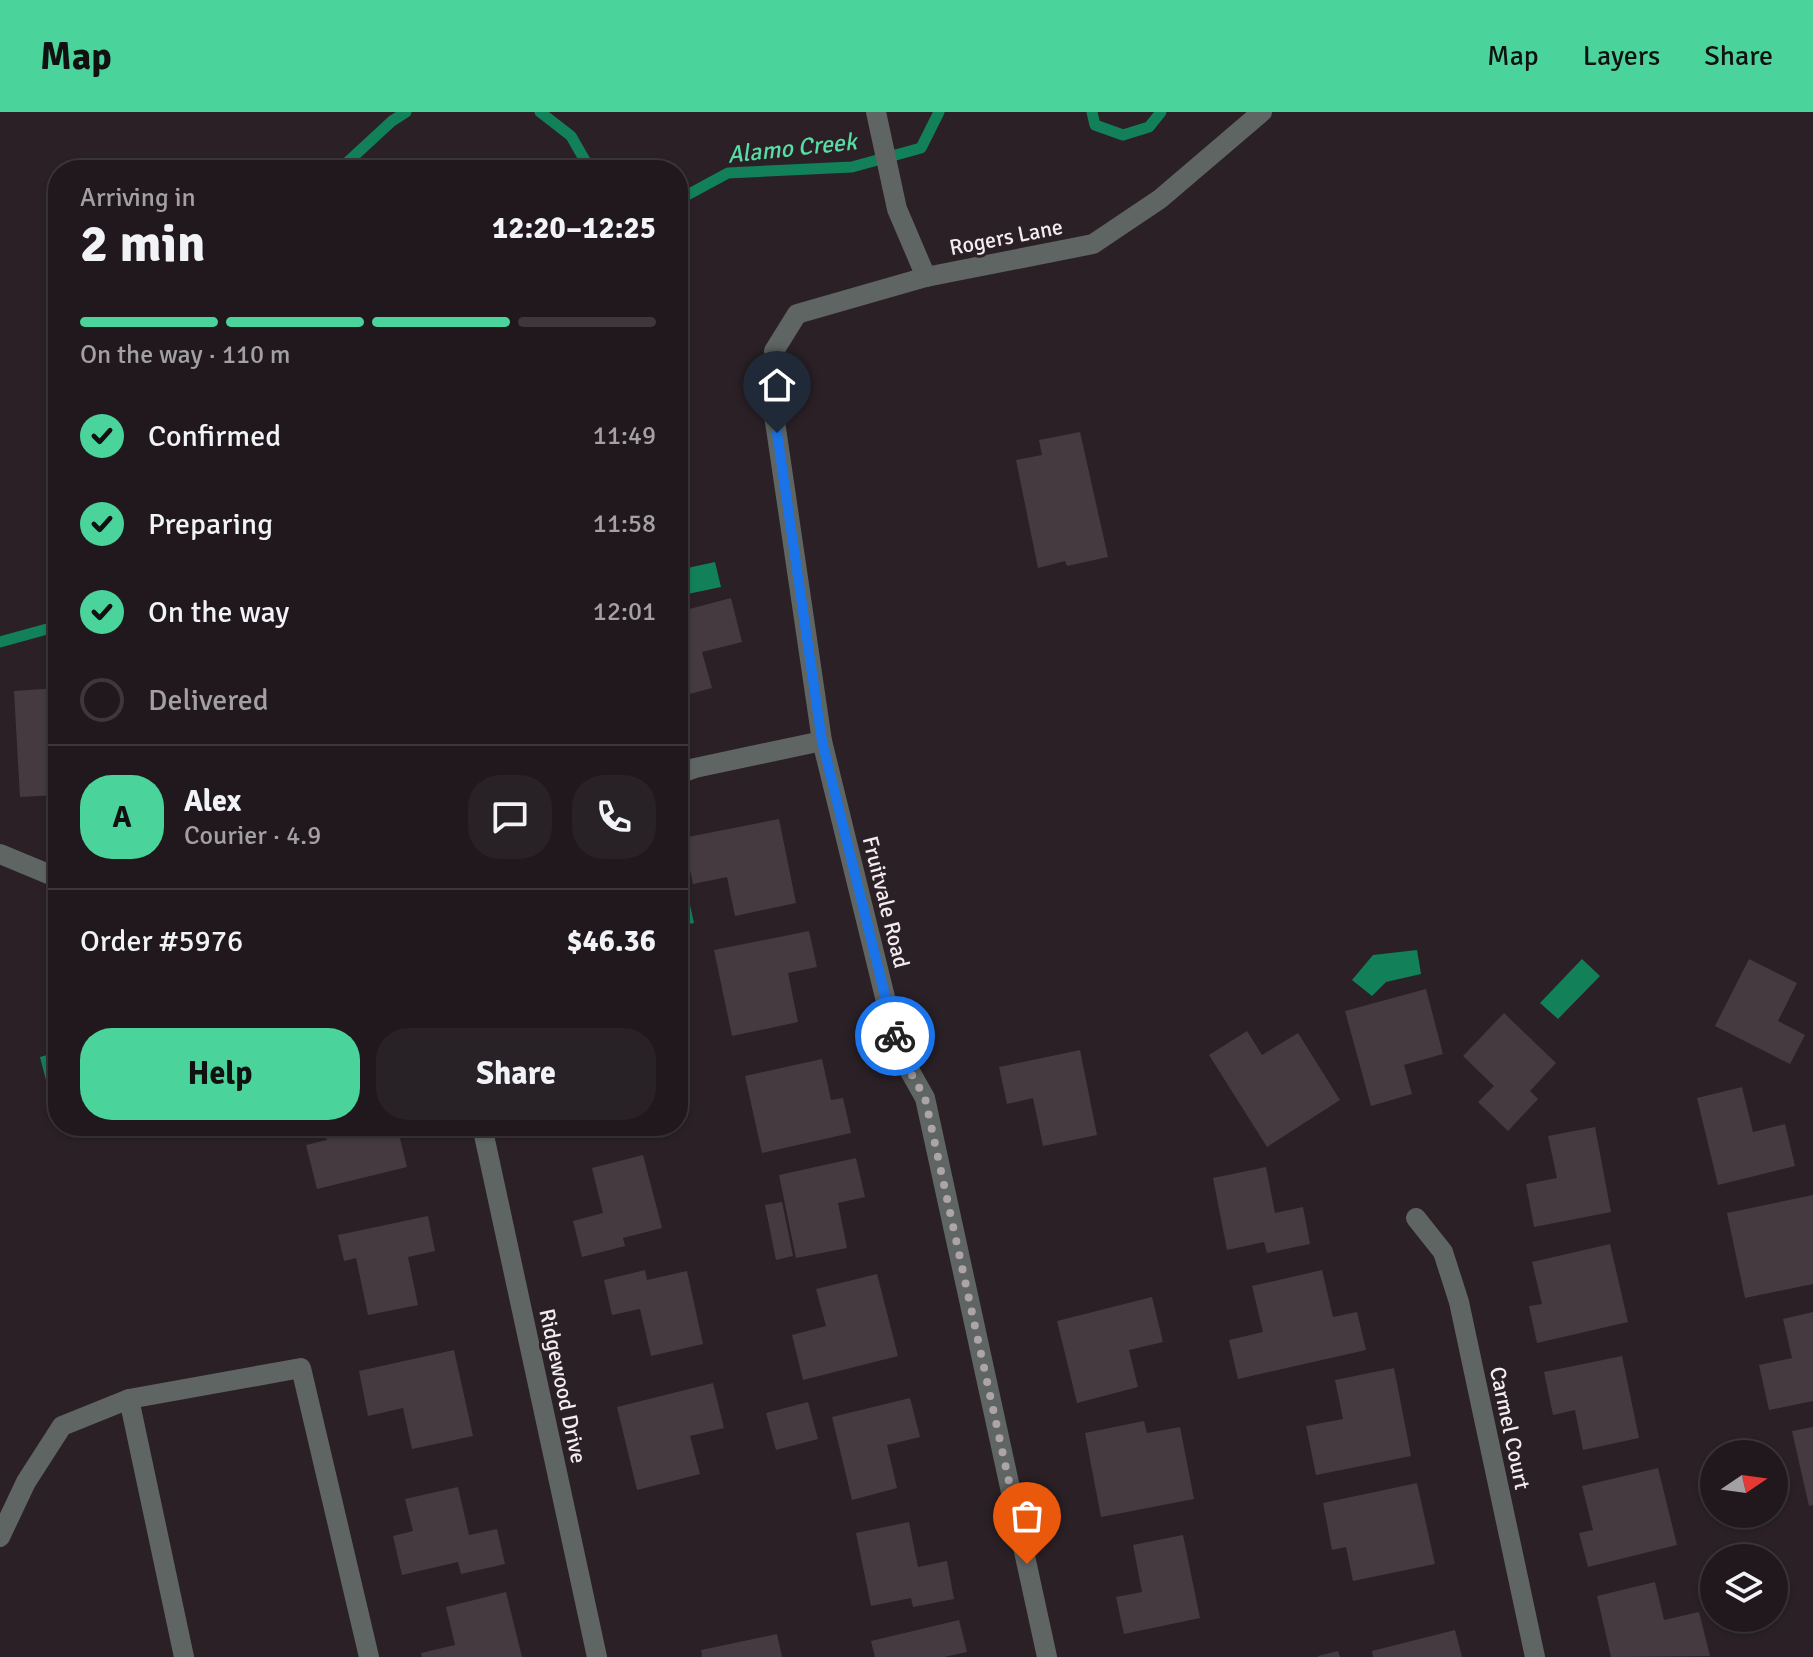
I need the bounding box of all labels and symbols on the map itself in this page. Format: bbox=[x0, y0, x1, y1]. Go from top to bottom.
water label: Alamo Creek bbox=[726, 126, 860, 170]
street label: Rogers Lane bbox=[947, 213, 1065, 261]
pin bbox=[743, 351, 811, 433]
street label: Fruitvale Road bbox=[857, 833, 915, 971]
courier bbox=[855, 996, 935, 1076]
street label: Ridgewood Drive bbox=[533, 1306, 593, 1466]
street label: Carmel Court bbox=[1484, 1364, 1536, 1492]
north arrow bbox=[1700, 1440, 1788, 1528]
pin bbox=[993, 1482, 1061, 1564]

